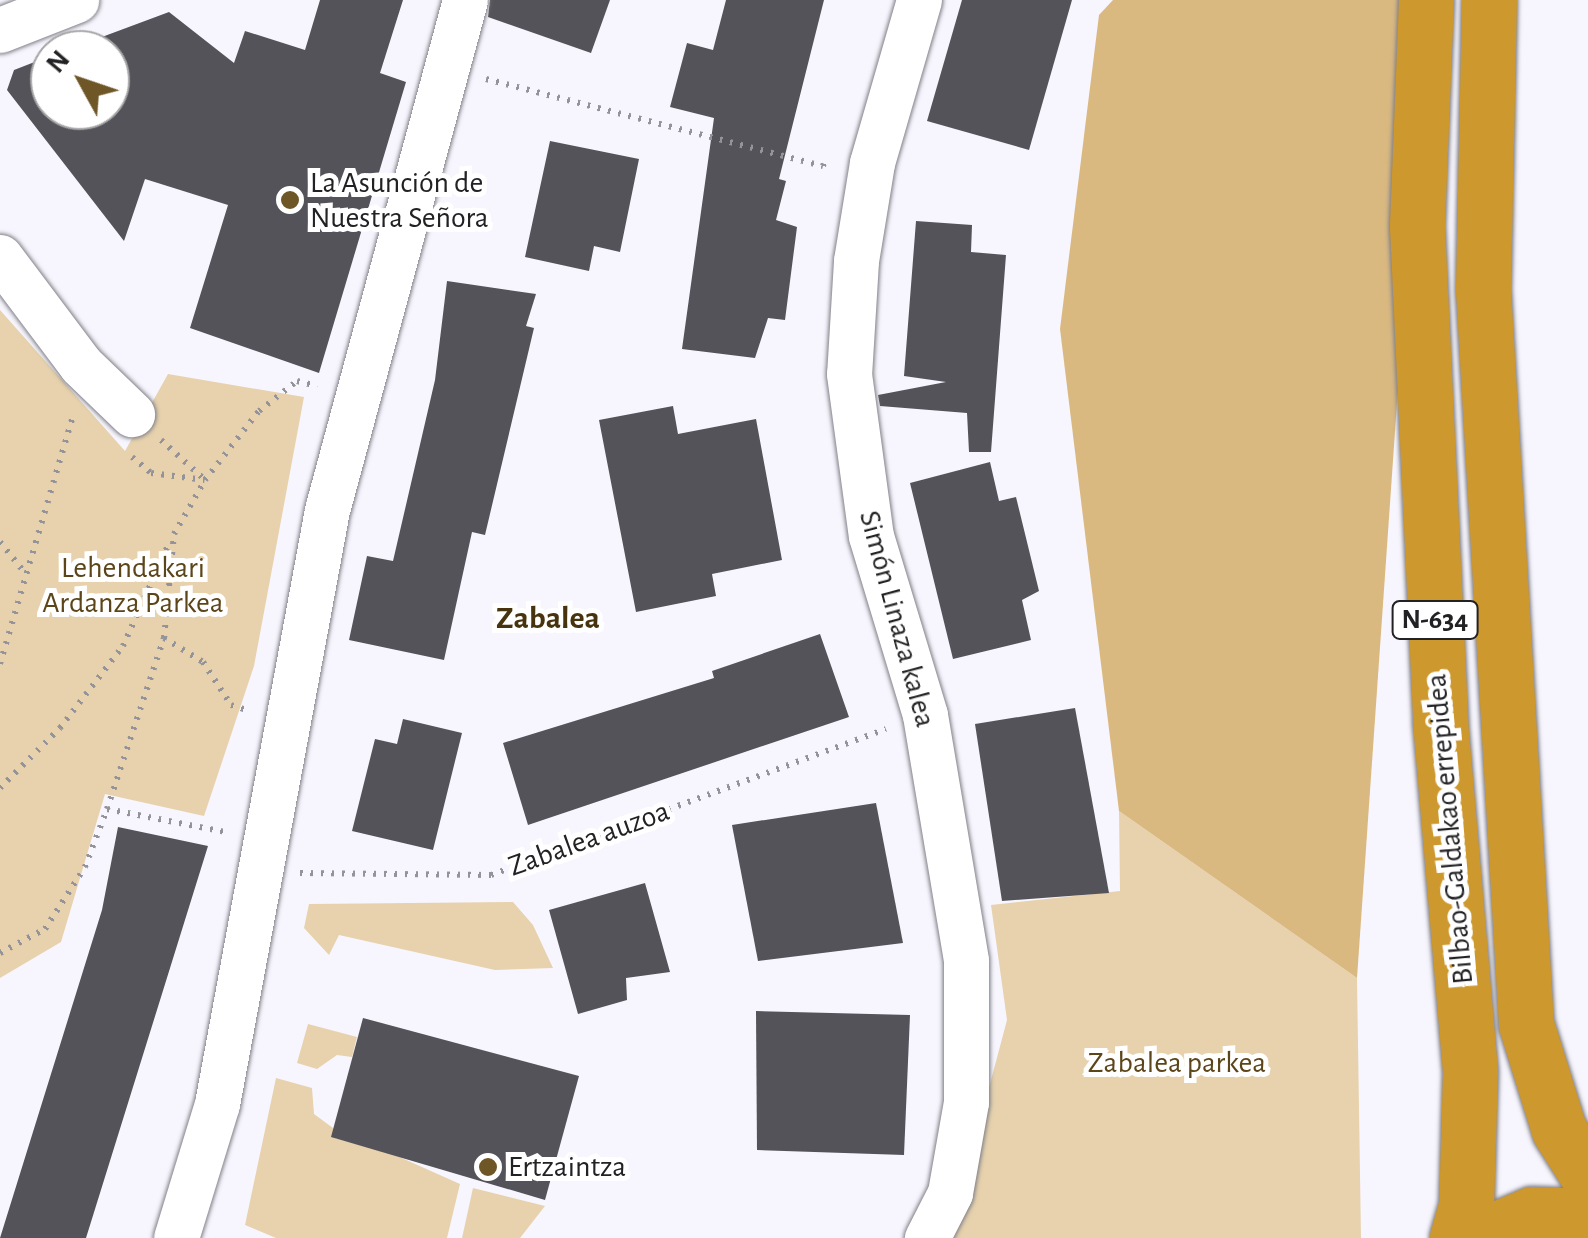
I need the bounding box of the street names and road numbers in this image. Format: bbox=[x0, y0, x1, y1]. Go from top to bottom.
street label: Simón Linaza kalea bbox=[851, 507, 943, 731]
road number: N-634 bbox=[1390, 597, 1480, 643]
street label: Bilbao-Galdakao errepidea bbox=[1418, 672, 1482, 986]
street label: Zabalea auzoa bbox=[504, 793, 674, 885]

